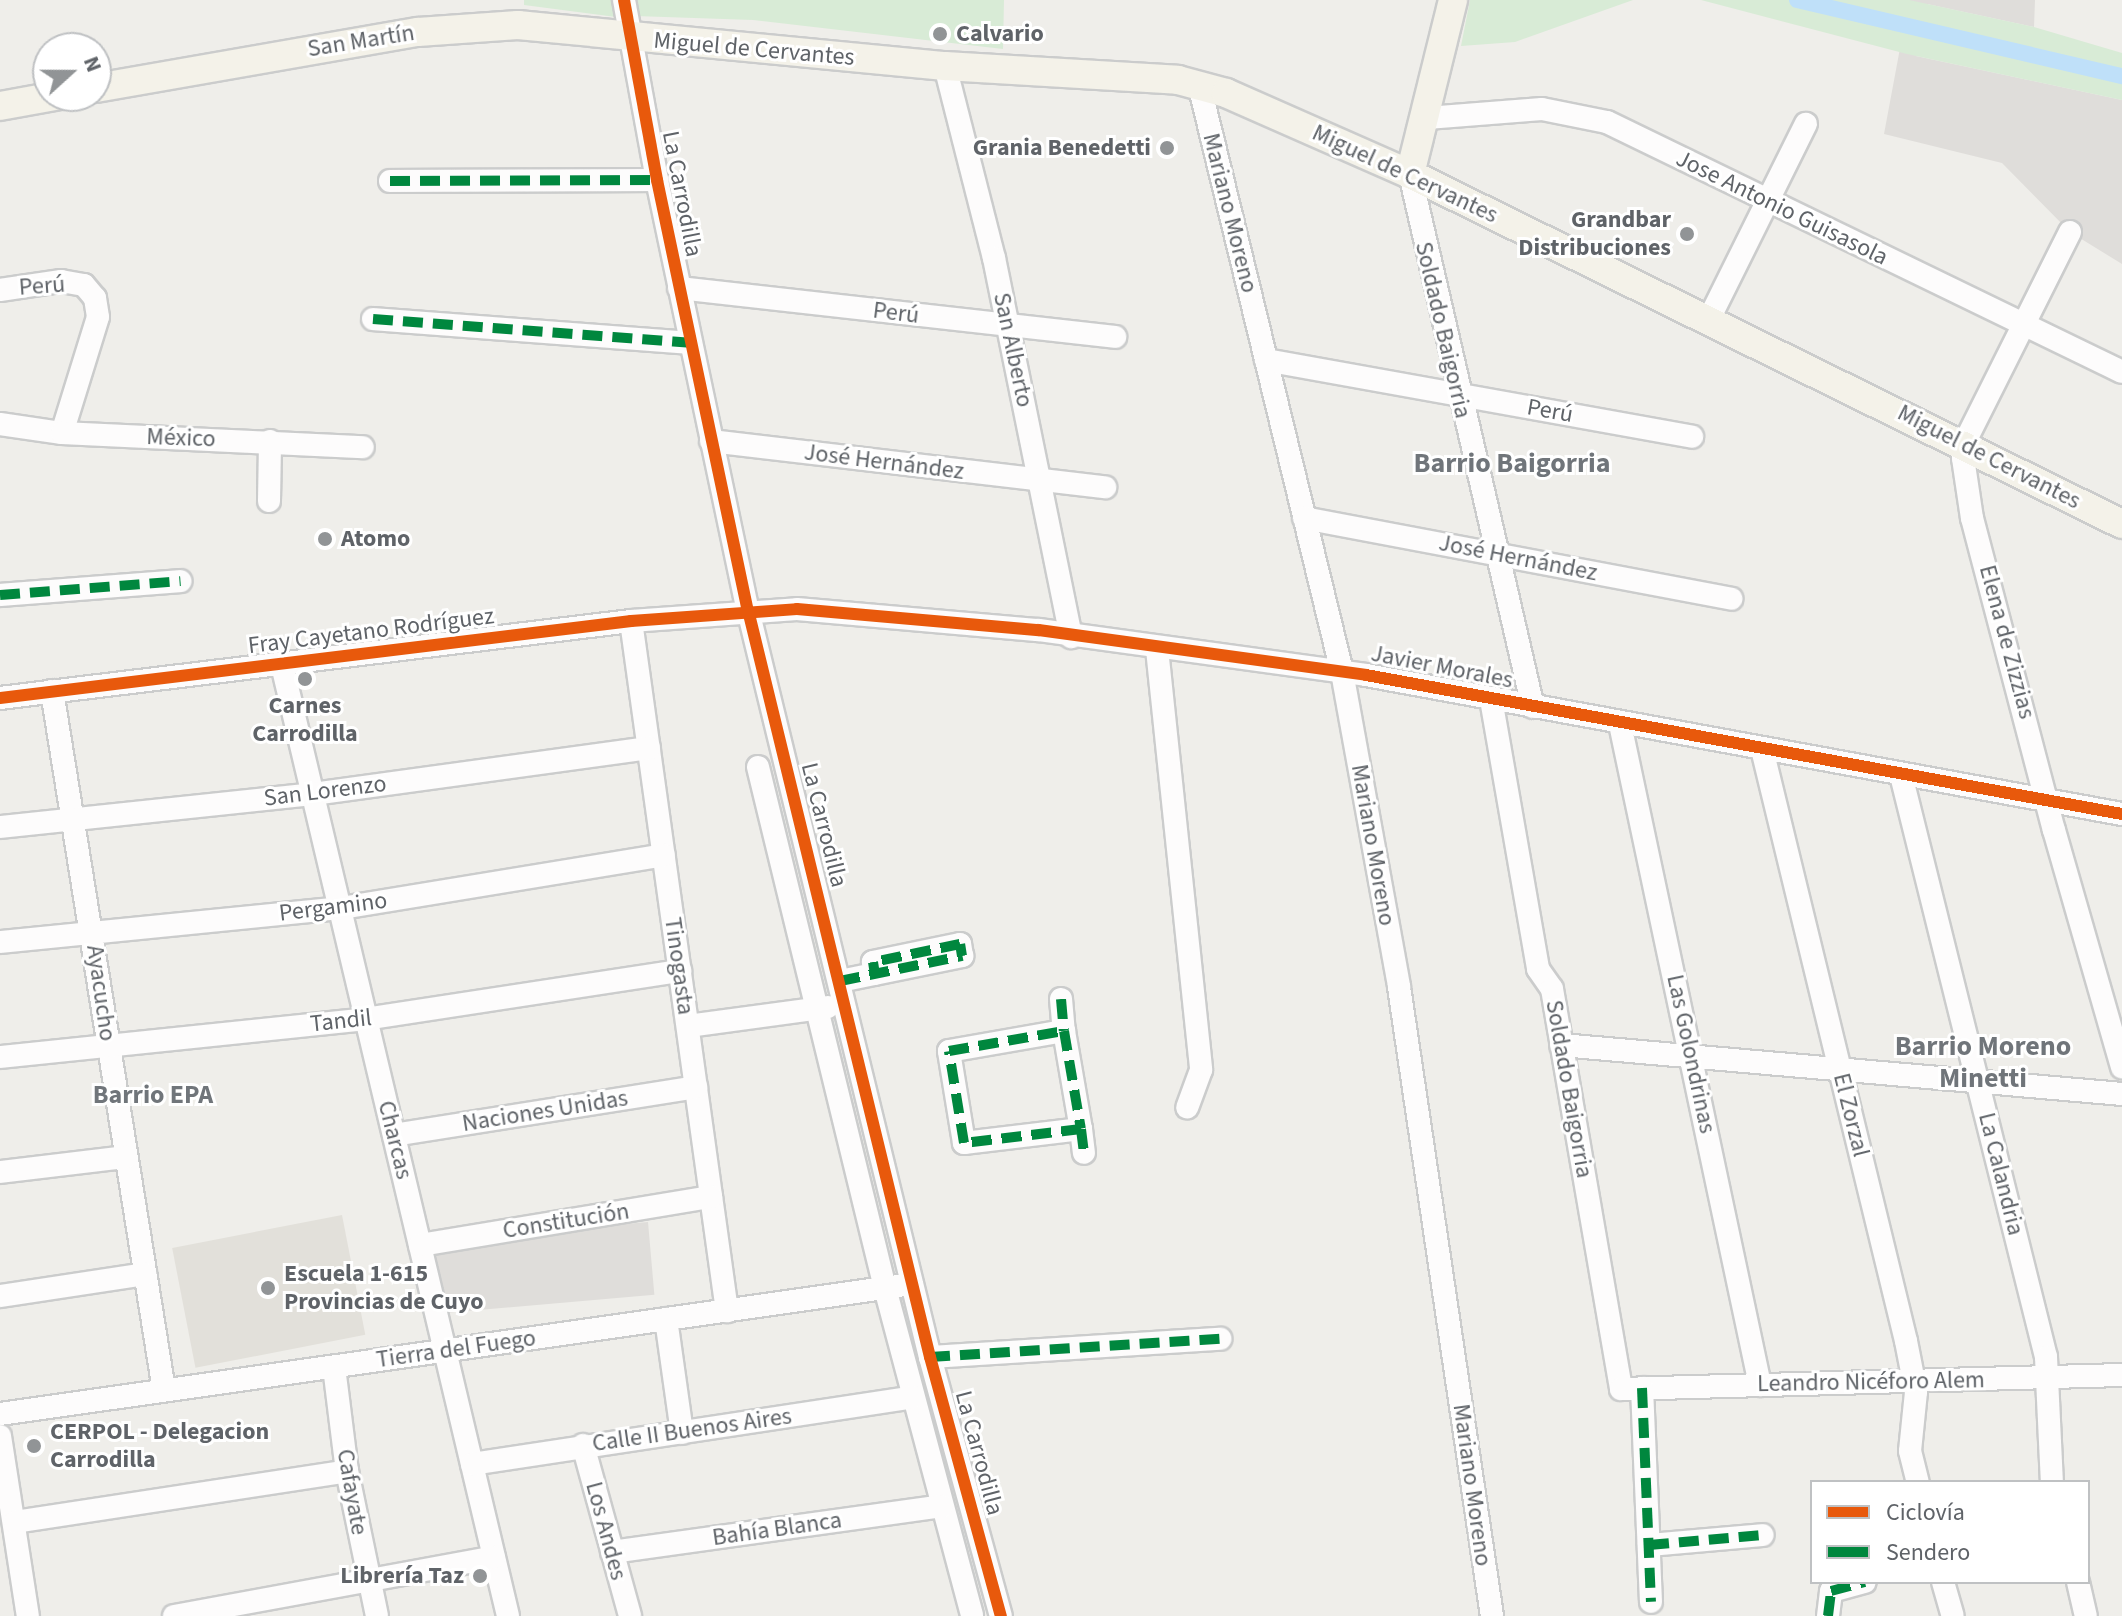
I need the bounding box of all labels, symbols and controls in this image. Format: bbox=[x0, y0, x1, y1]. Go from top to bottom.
street label: San Martín bbox=[305, 18, 417, 64]
place label: Calvario bbox=[956, 20, 1044, 48]
marker: Calvario bbox=[931, 25, 949, 43]
street label: Miguel de Cervantes bbox=[652, 26, 856, 72]
north arrow bbox=[32, 32, 112, 112]
text: N bbox=[75, 52, 110, 77]
street label: Miguel de Cervantes bbox=[1308, 118, 1502, 230]
street label: La Carrodilla bbox=[656, 129, 708, 259]
street label: Mariano Moreno bbox=[1196, 130, 1264, 296]
place label: Grania Benedetti bbox=[973, 134, 1151, 162]
marker: Grania Benedetti bbox=[1158, 139, 1176, 157]
street label: Jose Antonio Guisasola bbox=[1671, 144, 1893, 272]
place label: Grandbar Distribuciones bbox=[1518, 206, 1671, 262]
marker: Grandbar Distribuciones bbox=[1678, 225, 1696, 243]
street label: Soldado Baigorria bbox=[1409, 239, 1477, 421]
street label: Perú bbox=[18, 270, 66, 302]
street label: San Alberto bbox=[987, 290, 1039, 410]
street label: Perú bbox=[871, 296, 921, 330]
street label: Perú bbox=[1525, 393, 1575, 429]
street label: Miguel de Cervantes bbox=[1893, 398, 2085, 516]
street label: México bbox=[146, 422, 216, 454]
street label: José Hernández bbox=[802, 438, 966, 486]
district label: Barrio Baigorria bbox=[1413, 446, 1611, 480]
place label: Atomo bbox=[341, 525, 410, 553]
street label: José Hernández bbox=[1436, 529, 1600, 587]
marker: Atomo bbox=[316, 530, 334, 548]
street label: Elena de Zizzias bbox=[1973, 562, 2041, 722]
street label: Fray Cayetano Rodríguez bbox=[246, 602, 496, 660]
street label: Javier Morales bbox=[1369, 639, 1515, 695]
marker: Carnes Carrodilla bbox=[296, 670, 314, 688]
place label: Carnes Carrodilla bbox=[252, 692, 358, 748]
street label: La Carrodilla bbox=[795, 760, 853, 890]
street label: Mariano Moreno bbox=[1345, 762, 1401, 928]
street label: San Lorenzo bbox=[262, 769, 388, 813]
street label: Pergamino bbox=[277, 886, 389, 928]
street label: Tinogasta bbox=[658, 915, 700, 1017]
street label: Ayacucho bbox=[80, 943, 122, 1043]
street label: Las Golondrinas bbox=[1660, 972, 1722, 1136]
street label: Soldado Baigorria bbox=[1539, 998, 1599, 1180]
street label: Tandil bbox=[309, 1003, 373, 1039]
district label: Barrio Moreno Minetti bbox=[1895, 1029, 2071, 1095]
street label: El Zorzal bbox=[1827, 1070, 1875, 1160]
district label: Barrio EPA bbox=[93, 1079, 213, 1111]
street label: Naciones Unidas bbox=[460, 1084, 630, 1138]
street label: Charcas bbox=[371, 1098, 419, 1182]
street label: La Calandria bbox=[1972, 1110, 2030, 1238]
street label: Constitución bbox=[501, 1197, 631, 1245]
place label: Escuela 1-615 Provincias de Cuyo bbox=[284, 1260, 484, 1316]
marker: Escuela 1-615 Provincias de Cuyo bbox=[259, 1279, 277, 1297]
street label: Tierra del Fuego bbox=[374, 1324, 538, 1374]
street label: Leandro Nicéforo Alem bbox=[1757, 1366, 1985, 1398]
street label: La Carrodilla bbox=[949, 1388, 1009, 1518]
street label: Calle II Buenos Aires bbox=[590, 1402, 794, 1458]
street label: Mariano Moreno bbox=[1446, 1402, 1498, 1568]
place label: CERPOL - Delegacion Carrodilla bbox=[50, 1418, 269, 1474]
marker: CERPOL - Delegacion Carrodilla bbox=[25, 1437, 43, 1455]
street label: Cafayate bbox=[330, 1447, 374, 1537]
street label: Los Andes bbox=[579, 1479, 633, 1583]
legend bbox=[1810, 1480, 2090, 1584]
text: Ciclovía bbox=[1886, 1495, 1965, 1530]
street label: Bahía Blanca bbox=[710, 1506, 844, 1552]
text: Sendero bbox=[1886, 1535, 1970, 1570]
place label: Librería Taz bbox=[340, 1562, 464, 1590]
marker: Librería Taz bbox=[471, 1567, 489, 1585]

